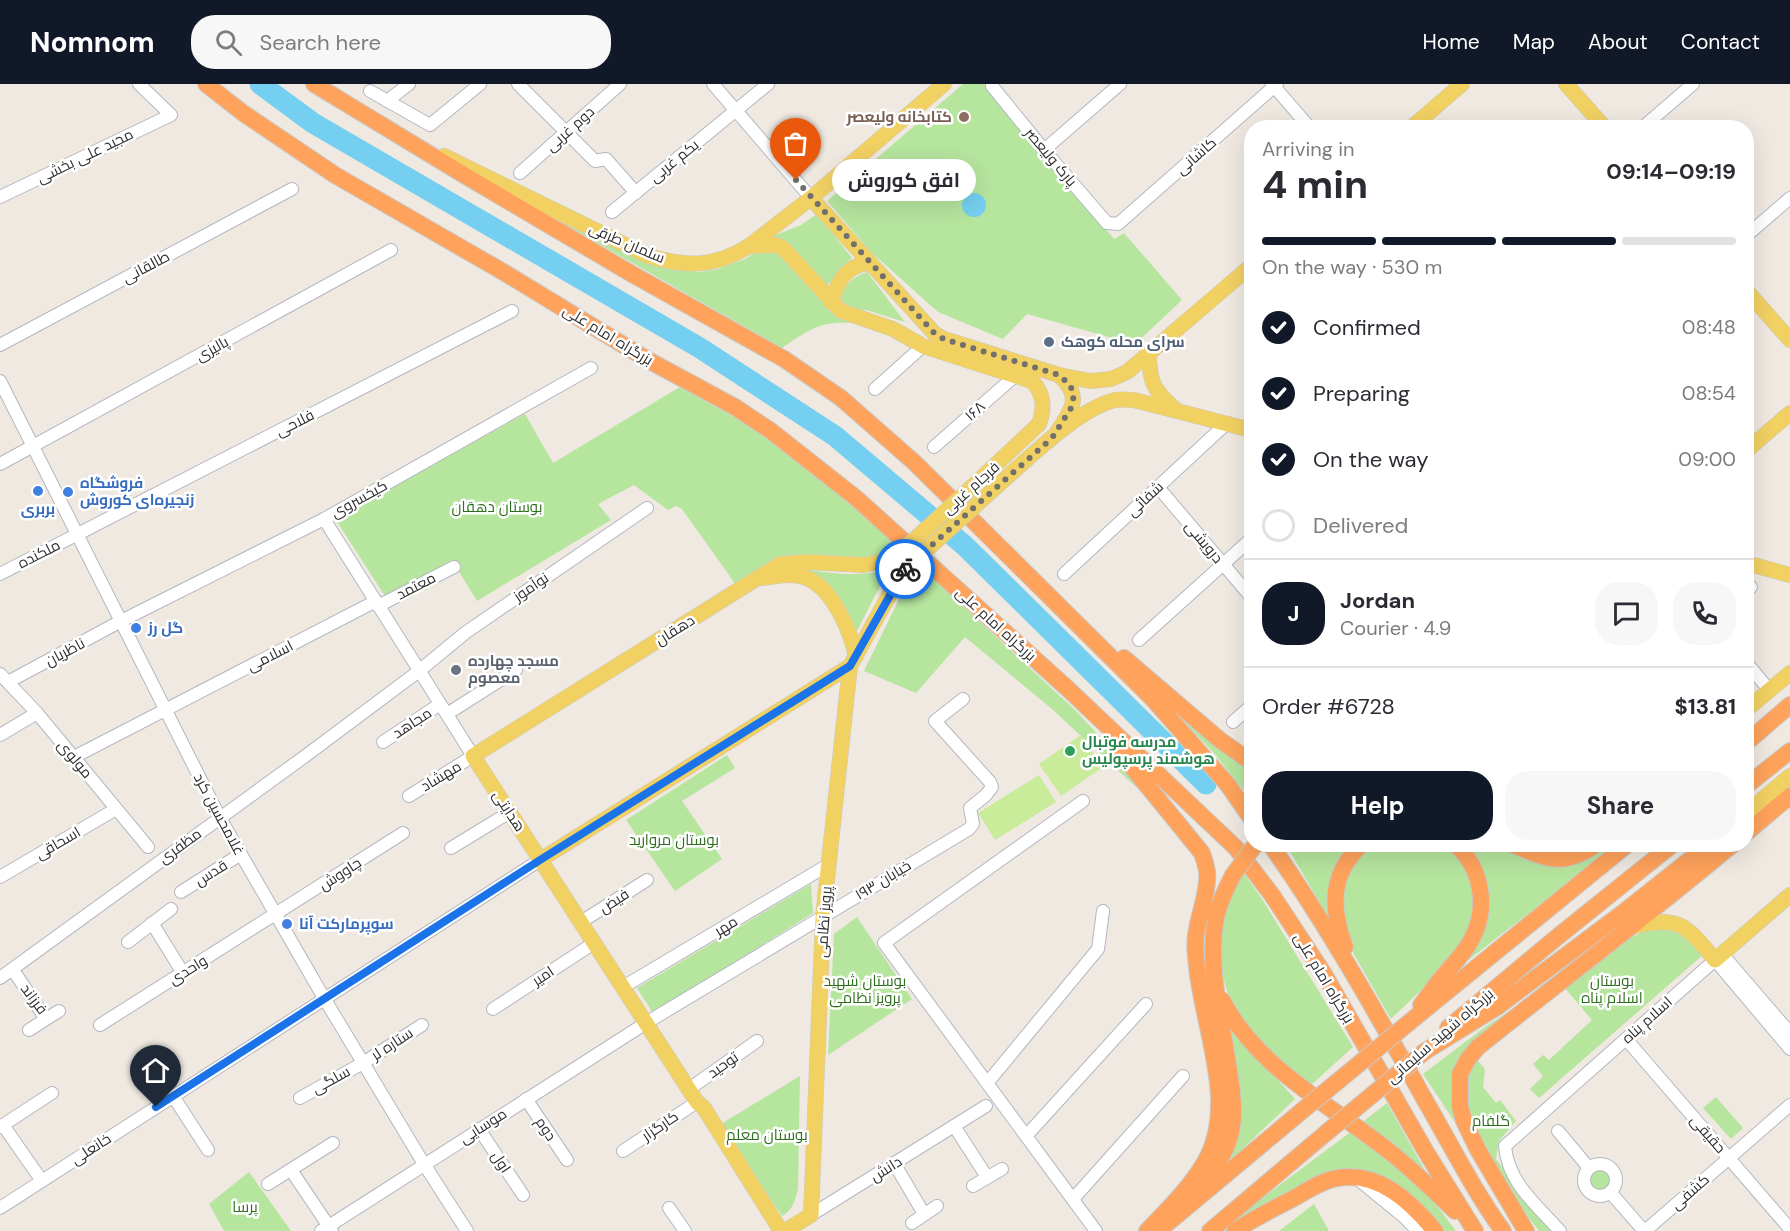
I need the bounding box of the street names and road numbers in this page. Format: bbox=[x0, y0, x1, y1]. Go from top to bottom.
street label: دوم غربی bbox=[541, 102, 599, 156]
street label: پارک ولیعصر bbox=[1020, 123, 1082, 191]
street label: مجید علی بخشی bbox=[33, 124, 137, 188]
street label: کاشانی bbox=[1171, 133, 1221, 179]
street label: یکم غربی bbox=[645, 135, 703, 187]
street label: سلمان طرقی bbox=[586, 218, 668, 268]
street label: طالقانی bbox=[119, 246, 173, 288]
street label: بزرگراه امام علی bbox=[559, 300, 657, 370]
street label: پالیزی bbox=[192, 332, 232, 366]
street label: ۱۶۸ bbox=[960, 396, 990, 426]
street label: فلاحی bbox=[272, 405, 318, 441]
street label: فرجام غربی bbox=[938, 457, 1004, 519]
street label: کیخسروی bbox=[327, 475, 391, 523]
street label: شفائی bbox=[1122, 477, 1168, 521]
street label: درویشی bbox=[1180, 517, 1228, 567]
street label: ملکنده bbox=[14, 535, 64, 573]
street label: معتمد bbox=[393, 568, 439, 604]
street label: نوآموز bbox=[508, 568, 553, 607]
street label: بزرگراه امام علی bbox=[951, 582, 1041, 666]
street label: دهقان bbox=[651, 610, 699, 650]
street label: ناظریان bbox=[42, 633, 88, 671]
street label: اسلامی bbox=[243, 636, 297, 676]
street label: مجاهد bbox=[388, 703, 436, 743]
street label: مولوی bbox=[53, 736, 97, 782]
street label: مهشاد bbox=[417, 756, 465, 796]
street label: غلامحسین کرد bbox=[189, 769, 249, 859]
street label: هدایتی bbox=[488, 786, 530, 836]
street label: اسحاقی bbox=[32, 822, 84, 864]
street label: مظفری bbox=[155, 824, 205, 868]
street label: چاووش bbox=[315, 853, 365, 895]
street label: قدس bbox=[191, 855, 231, 891]
street label: خیابان ۱۹۳ bbox=[851, 855, 915, 905]
street label: فیض bbox=[595, 884, 633, 918]
street label: پرویز نظامی bbox=[812, 886, 836, 958]
street label: مهر bbox=[710, 911, 741, 941]
street label: بزرگراه امام علی bbox=[1289, 929, 1359, 1027]
street label: واحدی bbox=[165, 950, 211, 990]
street label: امیر bbox=[527, 961, 558, 991]
street label: فرزاند bbox=[16, 980, 52, 1018]
street label: بزرگراه شهید سلیمانی bbox=[1382, 984, 1498, 1088]
street label: اسلام پناه bbox=[1617, 992, 1677, 1048]
street label: ستاره لر bbox=[366, 1023, 417, 1066]
street label: توحید bbox=[704, 1047, 742, 1083]
street label: سلگی bbox=[308, 1061, 354, 1099]
street label: موسایی bbox=[455, 1104, 511, 1148]
street label: کارگزار bbox=[637, 1106, 682, 1146]
street label: حقیقی bbox=[1686, 1110, 1730, 1158]
street label: دوم bbox=[531, 1113, 561, 1145]
street label: خانعلی bbox=[67, 1129, 115, 1169]
street label: اول bbox=[487, 1147, 515, 1177]
street label: دانش bbox=[866, 1152, 906, 1186]
street label: کشفی bbox=[1666, 1170, 1714, 1214]

